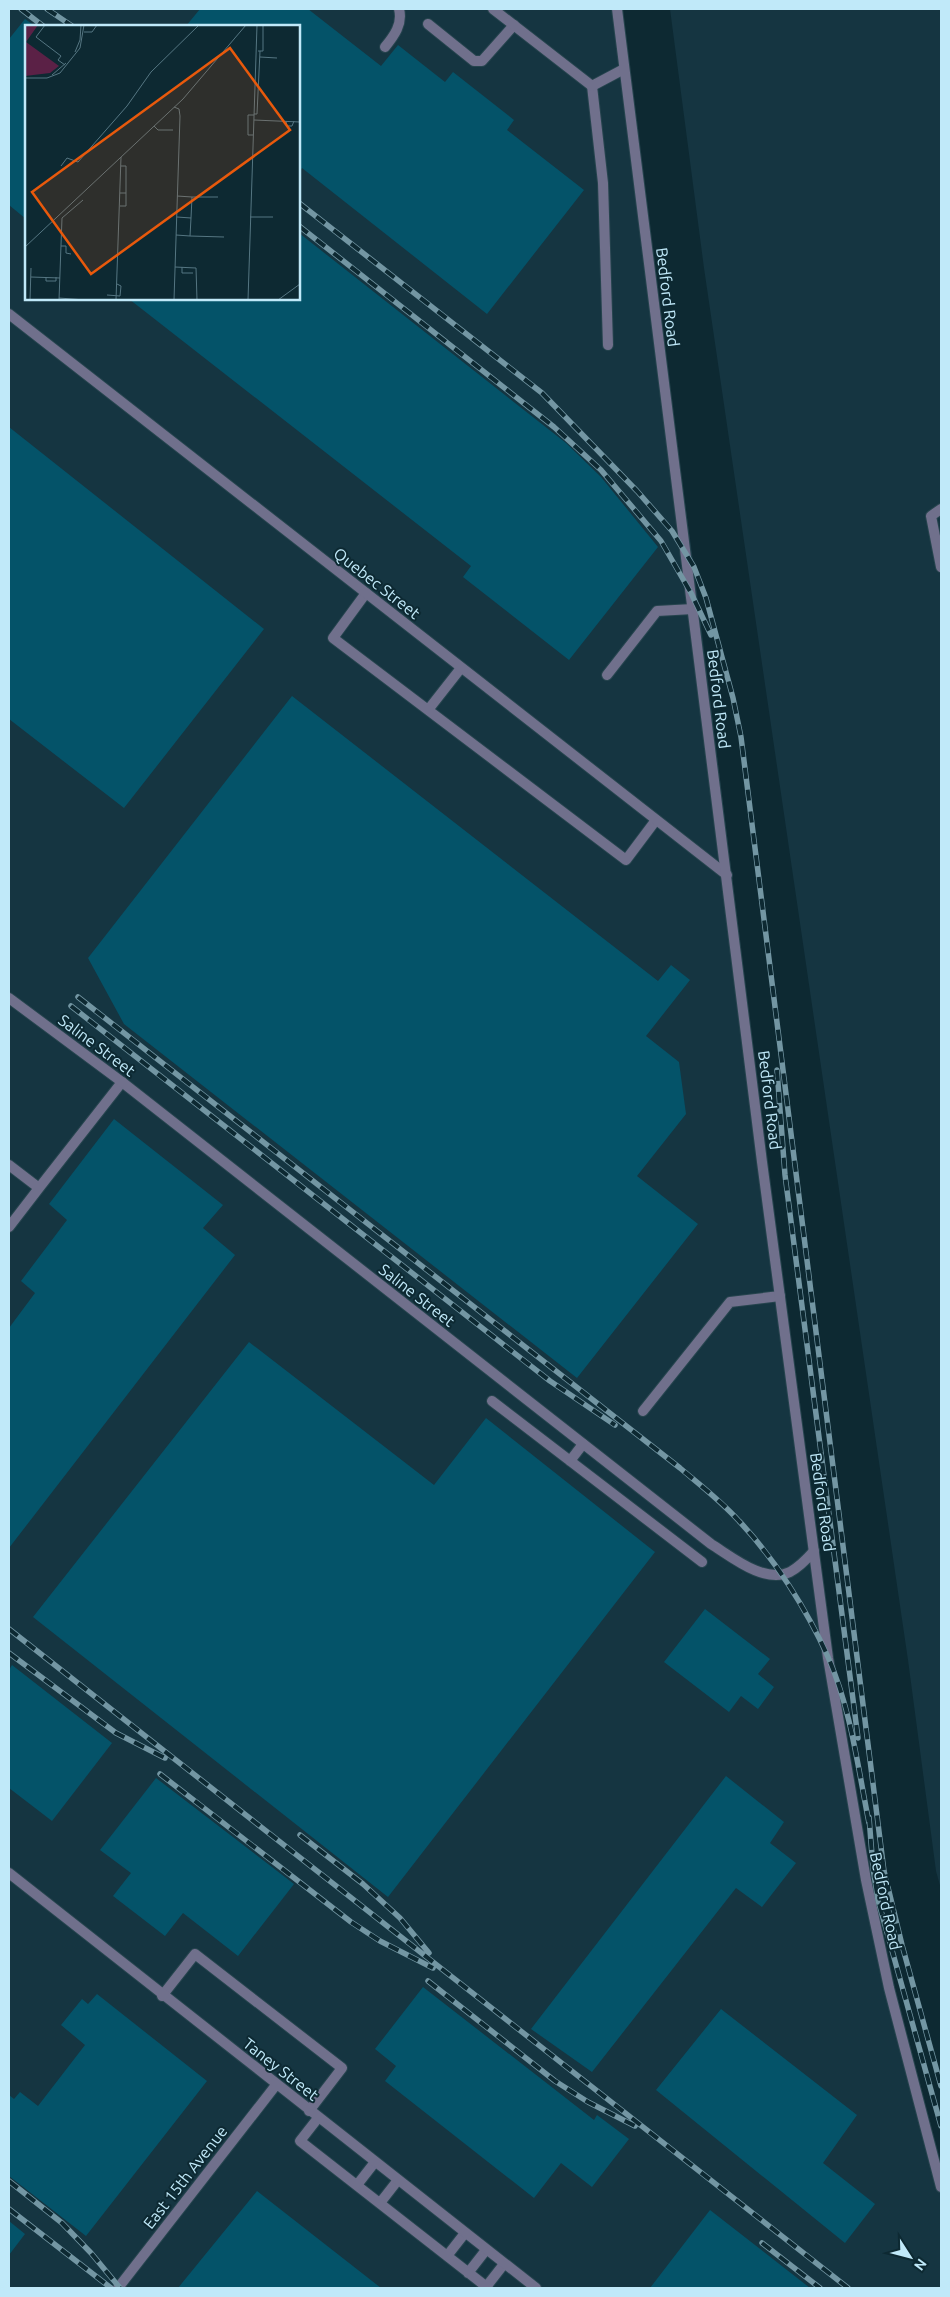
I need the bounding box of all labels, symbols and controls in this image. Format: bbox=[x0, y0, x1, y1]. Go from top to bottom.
inset map bbox=[25, 25, 300, 300]
street label: Bedford Road bbox=[653, 246, 683, 348]
street label: Quebec Street bbox=[330, 544, 424, 623]
street label: Bedford Road bbox=[704, 648, 734, 750]
street label: Saline Street bbox=[55, 1010, 139, 1080]
street label: Bedford Road bbox=[755, 1049, 785, 1151]
street label: Saline Street bbox=[376, 1260, 459, 1331]
street label: Bedford Road bbox=[807, 1451, 839, 1553]
street label: Bedford Road bbox=[867, 1850, 905, 1952]
street label: Taney Street bbox=[240, 2034, 323, 2104]
street label: East 15th Avenue bbox=[139, 2122, 231, 2232]
north arrow bbox=[885, 2232, 935, 2282]
text: N bbox=[911, 2256, 930, 2274]

